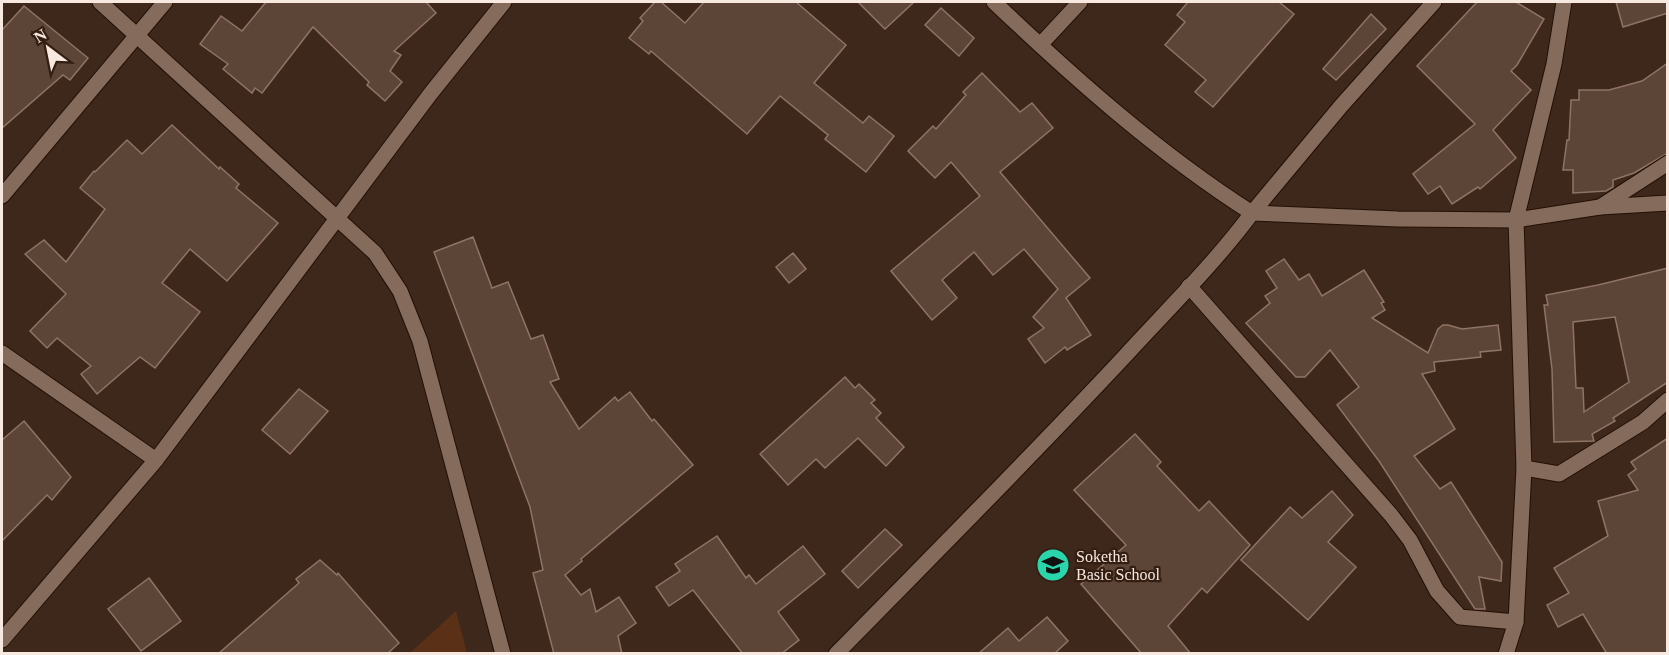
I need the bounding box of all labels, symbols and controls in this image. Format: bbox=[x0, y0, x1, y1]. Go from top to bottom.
north arrow bbox=[18, 18, 78, 78]
text: N bbox=[31, 25, 50, 46]
school or university icon: Soketha Basic School bbox=[1035, 547, 1071, 583]
place label: Soketha Basic School bbox=[1076, 548, 1161, 583]

